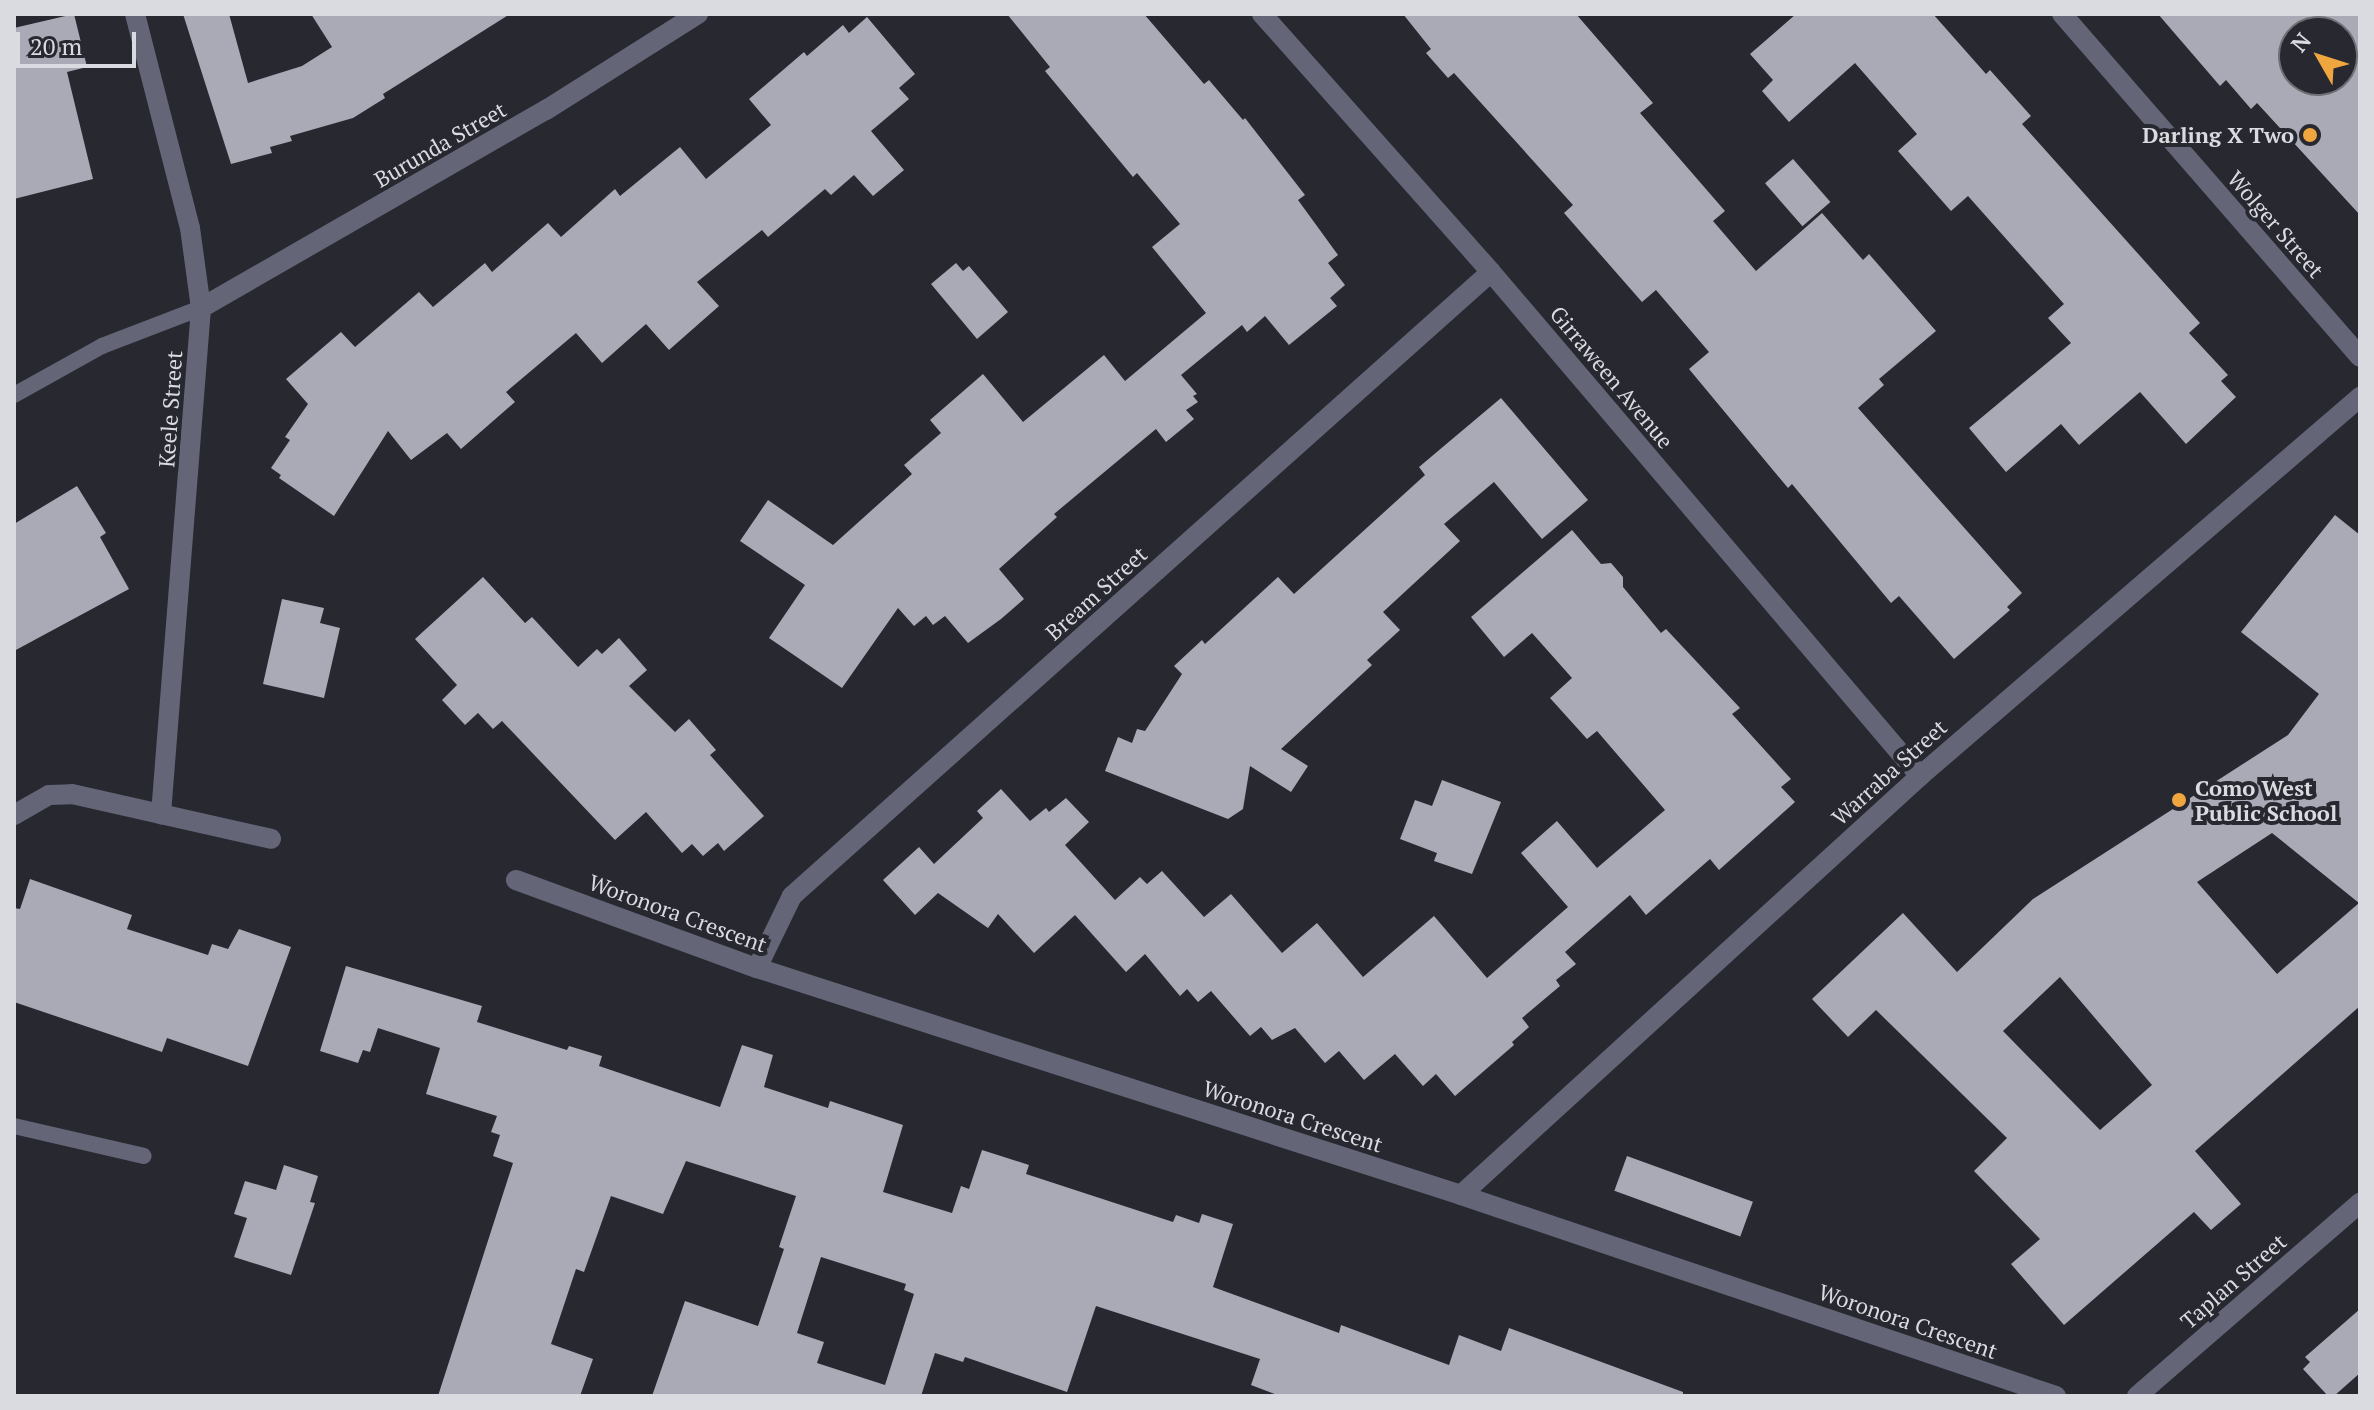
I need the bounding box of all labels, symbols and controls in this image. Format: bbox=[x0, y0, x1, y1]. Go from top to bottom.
scale bar bbox=[20, 16, 140, 66]
north arrow bbox=[2278, 16, 2358, 96]
text: N bbox=[2284, 26, 2317, 57]
text: 20 m bbox=[30, 30, 82, 62]
street label: Burunda Street bbox=[369, 96, 511, 192]
place label: Darling X Two bbox=[2142, 122, 2294, 148]
marker: Darling X Two bbox=[2301, 126, 2319, 144]
street label: Wolger Street bbox=[2222, 165, 2330, 283]
street label: Girraween Avenue bbox=[1545, 300, 1679, 454]
street label: Keele Street bbox=[153, 350, 187, 468]
street label: Bream Street bbox=[1040, 541, 1152, 645]
street label: Warraba Street bbox=[1826, 714, 1952, 830]
place label: Como West Public School bbox=[2195, 774, 2337, 826]
marker: Como West Public School bbox=[2170, 791, 2188, 809]
street label: Woronora Crescent bbox=[585, 869, 771, 957]
street label: Woronora Crescent bbox=[1200, 1074, 1386, 1158]
street label: Taplan Street bbox=[2175, 1228, 2291, 1334]
street label: Woronora Crescent bbox=[1815, 1278, 2001, 1364]

